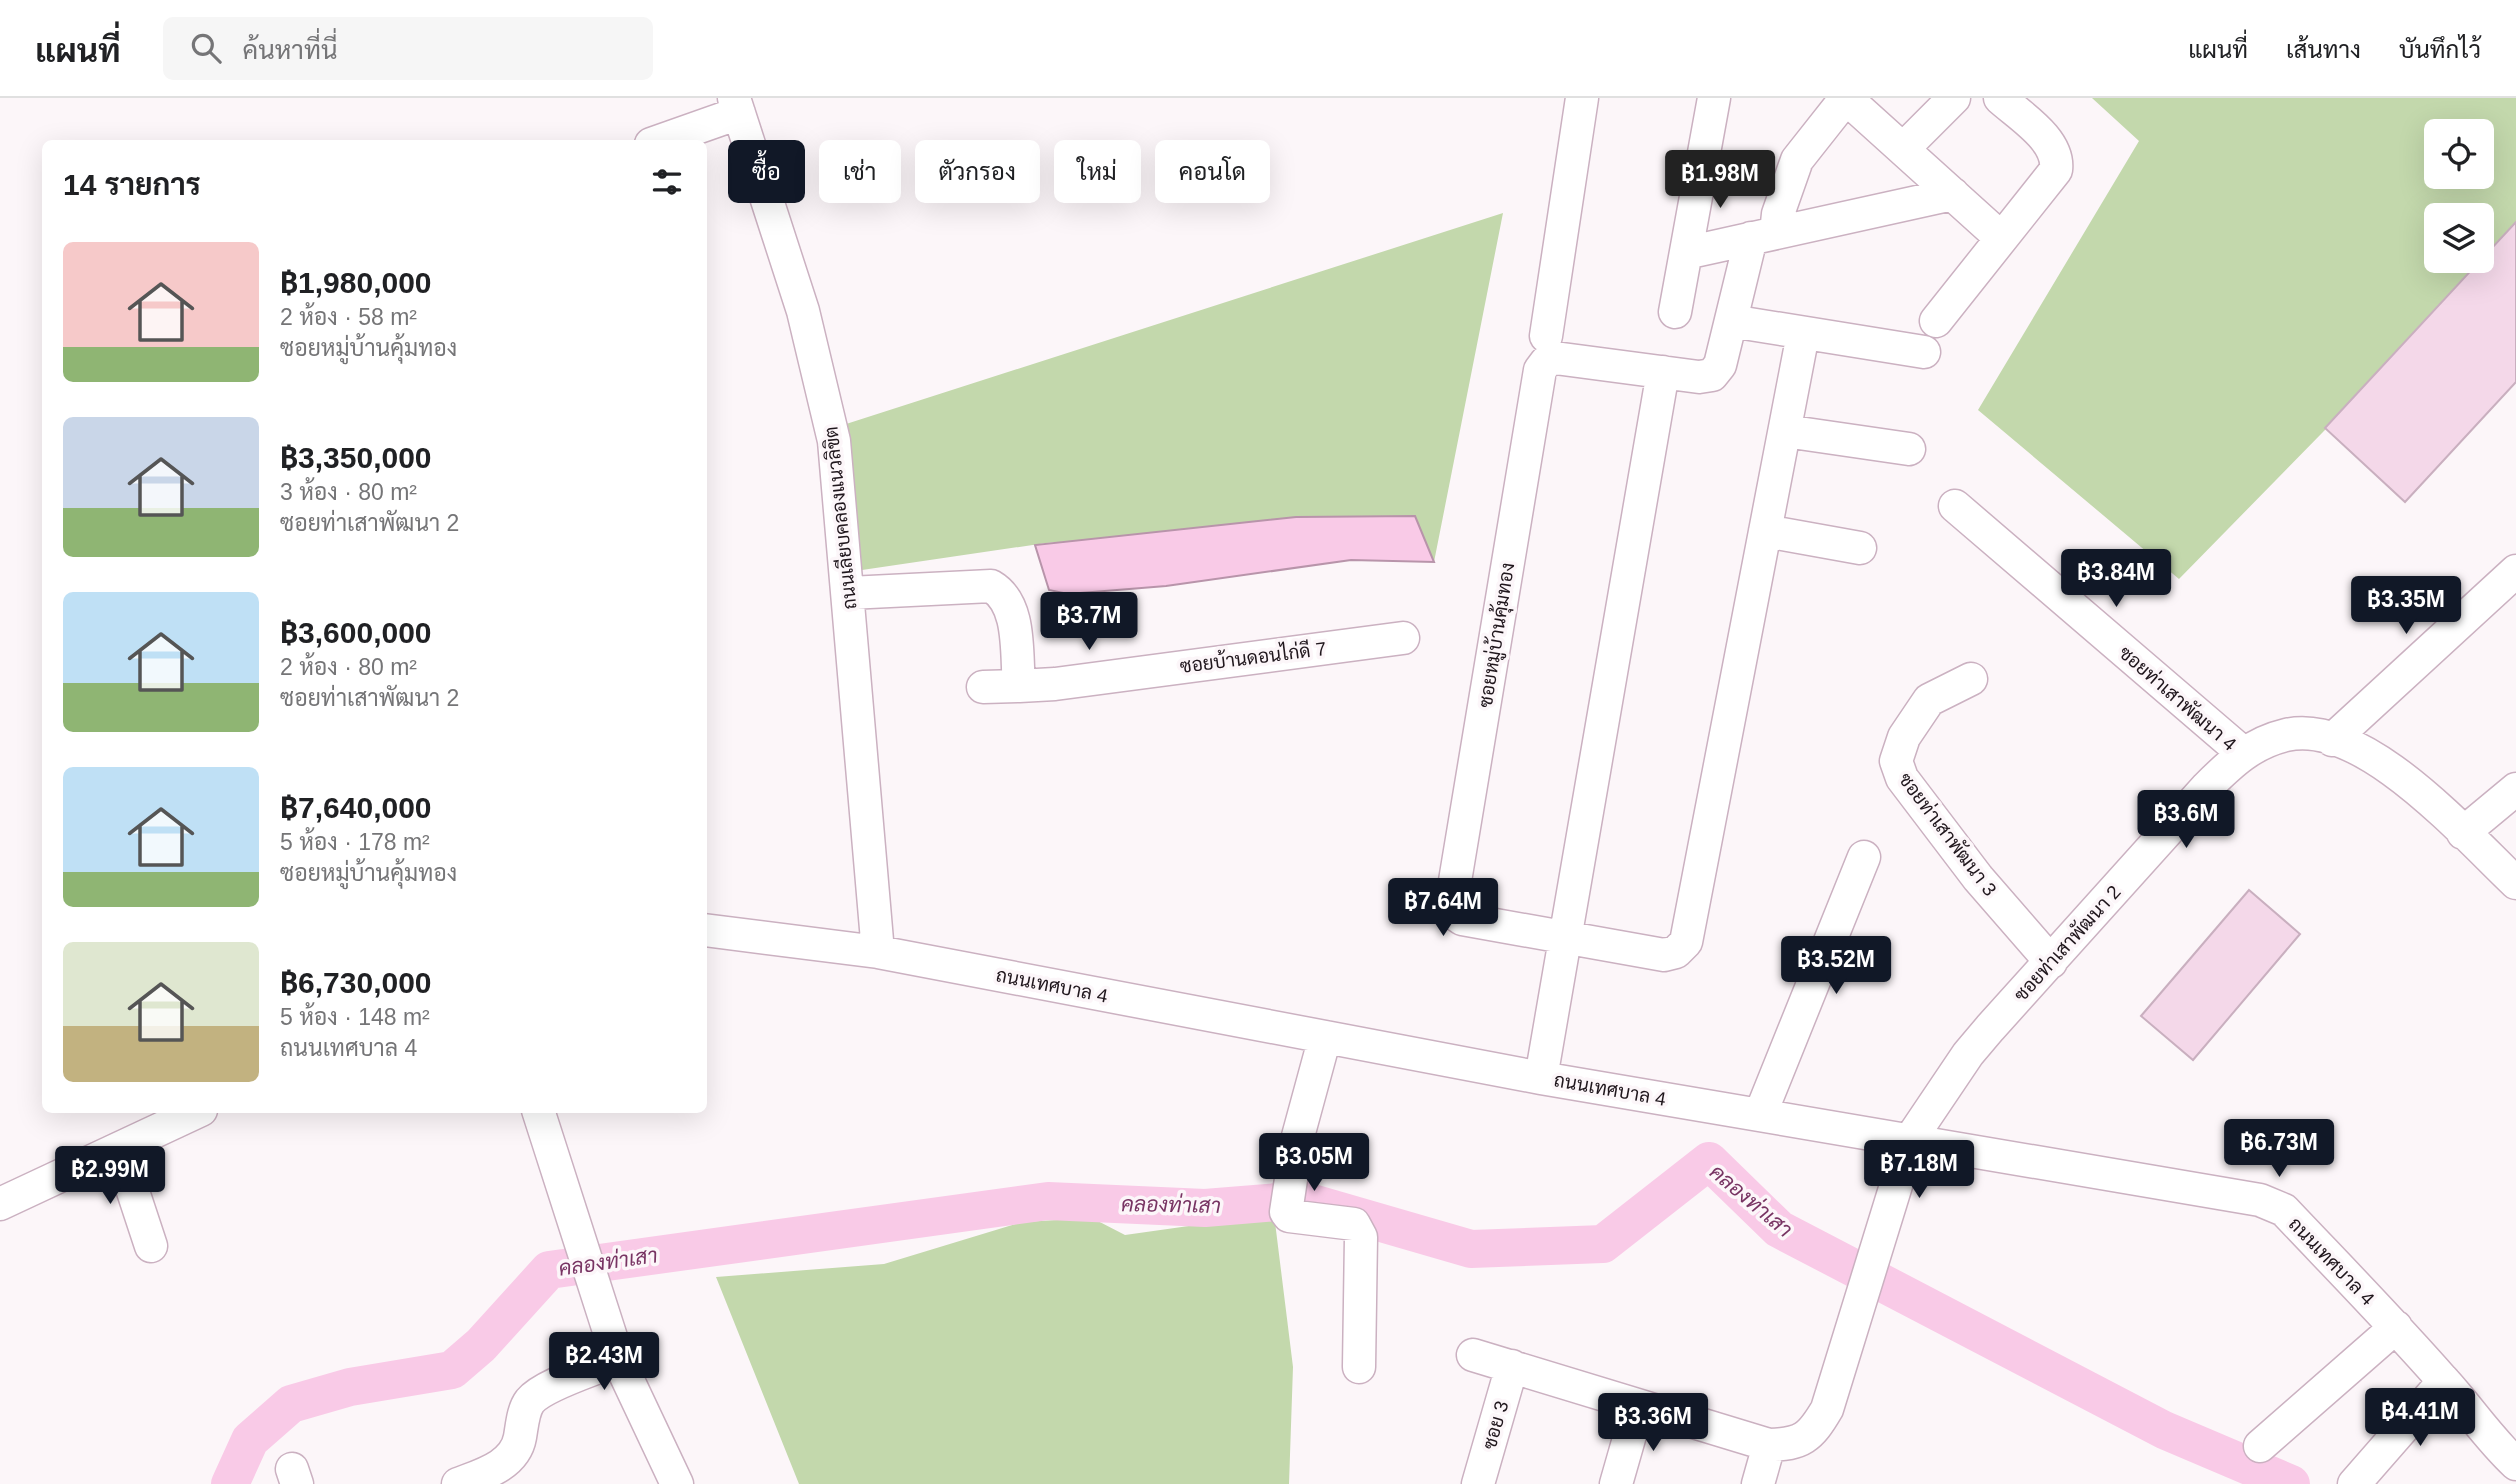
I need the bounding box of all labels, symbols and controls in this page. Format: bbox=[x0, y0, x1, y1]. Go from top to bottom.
search box bbox=[163, 17, 653, 80]
icon: search bbox=[187, 29, 225, 67]
text: แผนที่ bbox=[35, 32, 121, 69]
text: ค้นหาที่นี่ bbox=[243, 35, 338, 65]
text: แผนที่ bbox=[2188, 36, 2248, 63]
text: เส้นทาง bbox=[2286, 36, 2361, 63]
text: บันทึกไว้ bbox=[2399, 36, 2481, 63]
map controls bbox=[2424, 119, 2494, 273]
button: locate bbox=[2424, 119, 2494, 189]
chip: ซื้อ bbox=[728, 140, 805, 203]
chip: เช่า bbox=[819, 140, 901, 203]
chip: ตัวกรอง bbox=[915, 140, 1040, 203]
chip: ใหม่ bbox=[1054, 140, 1141, 203]
chip: คอนโด bbox=[1155, 140, 1270, 203]
pin: ฿1.98M bbox=[1663, 150, 1777, 210]
text: ฿1.98M bbox=[1681, 160, 1759, 186]
icon: filters bbox=[648, 163, 686, 201]
text: 14 รายการ bbox=[63, 168, 201, 201]
button: layers bbox=[2424, 203, 2494, 273]
text: ฿1,980,000 bbox=[280, 266, 432, 299]
icon: home bbox=[119, 270, 203, 354]
text: 2 ห้อง · 58 m² bbox=[280, 304, 417, 330]
text: ซอยหมู่บ้านคุ้มทอง bbox=[280, 335, 457, 361]
street label: ถนนเลียบคลองแนวลิขิต bbox=[818, 425, 861, 611]
text: ฿3,350,000 bbox=[280, 441, 432, 474]
icon: home bbox=[119, 445, 203, 529]
text: 3 ห้อง · 80 m² bbox=[280, 479, 417, 505]
text: ซอยท่าเสาพัฒนา 2 bbox=[280, 510, 459, 536]
pin: ฿3.84M bbox=[2059, 550, 2173, 609]
text: ฿3.84M bbox=[2077, 559, 2155, 585]
street label: ซอยหมู่บ้านคุ้มทอง bbox=[1474, 561, 1521, 710]
pin: ฿3.35M bbox=[2349, 576, 2463, 636]
text: ฿3.35M bbox=[2367, 586, 2445, 612]
pin: ฿3.7M bbox=[1040, 592, 1138, 652]
text: ฿3.7M bbox=[1056, 602, 1122, 628]
text: ฿3,600,000 bbox=[280, 616, 432, 649]
icon: home bbox=[119, 620, 203, 704]
street label: ซอยบ้านดอนไก่ดี 7 bbox=[1178, 636, 1327, 677]
street label: ซอยท่าเสาพัฒนา 4 bbox=[2115, 641, 2241, 755]
text: 2 ห้อง · 80 m² bbox=[280, 654, 417, 680]
text: ซอยท่าเสาพัฒนา 2 bbox=[280, 685, 459, 711]
street label: ซอยท่าเสาพัฒนา 3 bbox=[1895, 768, 2001, 900]
pin: ฿3.6M bbox=[2137, 790, 2235, 850]
text: ฿7,640,000 bbox=[280, 791, 432, 824]
icon: home bbox=[119, 795, 203, 879]
text: ฿3.6M bbox=[2153, 800, 2219, 826]
text: 5 ห้อง · 178 m² bbox=[280, 829, 430, 855]
text: ซอยหมู่บ้านคุ้มทอง bbox=[280, 860, 457, 886]
pin: ฿7.64M bbox=[1386, 878, 1500, 938]
street label: ซอยท่าเสาพัฒนา 2 bbox=[2009, 881, 2125, 1005]
text: ฿7.64M bbox=[1404, 888, 1482, 914]
pin: ฿3.52M bbox=[1779, 936, 1893, 996]
text: ฿3.52M bbox=[1797, 946, 1875, 972]
street label: ถนนเทศบาล 4 bbox=[994, 964, 1110, 1007]
text: ฿6,730,000 bbox=[280, 966, 432, 999]
icon: home bbox=[119, 970, 203, 1054]
text: 5 ห้อง · 148 m² bbox=[280, 1004, 430, 1030]
text: ถนนเทศบาล 4 bbox=[280, 1035, 417, 1061]
street label: ถนนเทศบาล 4 bbox=[1552, 1069, 1668, 1110]
pin: ฿6.73M bbox=[2222, 1119, 2336, 1179]
text: ฿6.73M bbox=[2240, 1129, 2318, 1155]
pin: ฿3.05M bbox=[1257, 1134, 1371, 1193]
pin: ฿7.18M bbox=[1862, 1140, 1976, 1200]
text: ฿3.05M bbox=[1275, 1143, 1353, 1169]
pin: ฿2.99M bbox=[53, 1146, 167, 1206]
text: ฿7.18M bbox=[1880, 1150, 1958, 1176]
text: ฿2.99M bbox=[71, 1156, 149, 1182]
water label: คลองท่าเสา bbox=[1706, 1160, 1797, 1241]
water label: คลองท่าเสา bbox=[1121, 1192, 1221, 1217]
street label: ถนนเทศบาล 4 bbox=[2285, 1213, 2379, 1310]
water label: คลองท่าเสา bbox=[557, 1243, 659, 1280]
pin: ฿2.43M bbox=[547, 1332, 661, 1392]
text: ฿2.43M bbox=[565, 1342, 643, 1368]
pin: ฿4.41M bbox=[2363, 1388, 2477, 1448]
pin: ฿3.36M bbox=[1596, 1394, 1710, 1453]
street label: ซอย 3 bbox=[1479, 1398, 1512, 1452]
text: ฿4.41M bbox=[2381, 1398, 2459, 1424]
text: ฿3.36M bbox=[1614, 1403, 1692, 1429]

